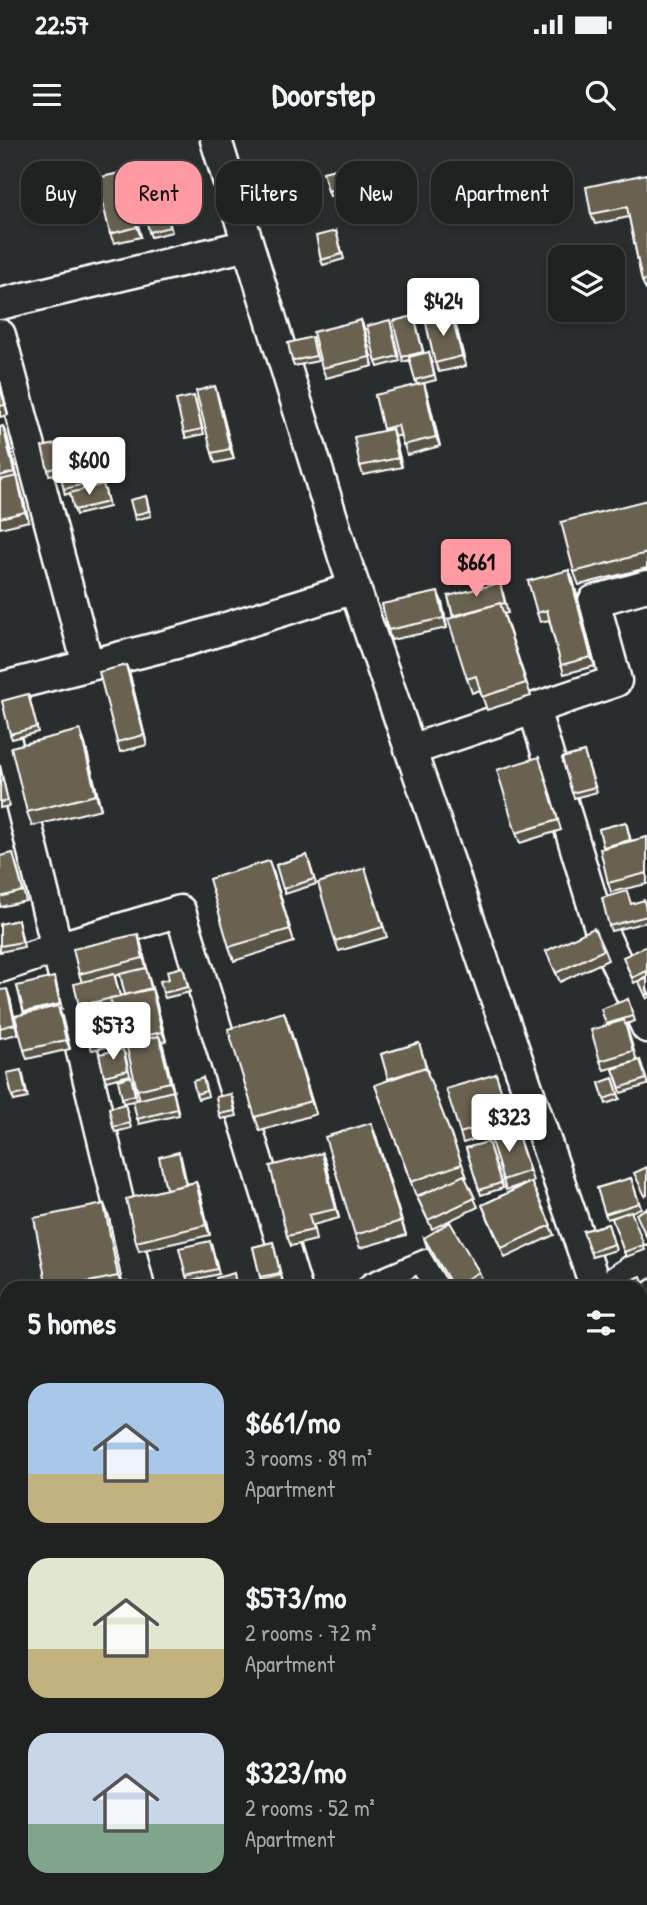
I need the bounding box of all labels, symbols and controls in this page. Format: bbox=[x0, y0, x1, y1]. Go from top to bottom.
text: 22:57 bbox=[35, 7, 89, 42]
text: Doorstep bbox=[272, 73, 375, 116]
icon: menu bbox=[28, 76, 66, 114]
icon: search bbox=[581, 76, 619, 114]
chip: Buy bbox=[21, 161, 101, 224]
chip: Rent bbox=[115, 161, 202, 224]
chip: Filters bbox=[216, 161, 322, 224]
chip: New bbox=[336, 161, 417, 224]
chip: Apartment bbox=[431, 161, 573, 224]
map controls bbox=[548, 245, 625, 322]
button: layers bbox=[548, 245, 625, 322]
pin: $424 bbox=[402, 278, 484, 338]
text: $424 bbox=[423, 285, 463, 316]
pin: $600 bbox=[48, 438, 130, 497]
text: $600 bbox=[68, 444, 110, 475]
pin: $661 bbox=[435, 540, 517, 599]
text: $661 bbox=[457, 546, 495, 577]
pin: $573 bbox=[72, 1002, 154, 1062]
text: $573 bbox=[91, 1009, 135, 1040]
pin: $323 bbox=[468, 1094, 550, 1154]
text: $323 bbox=[487, 1101, 531, 1132]
text: 5 homes bbox=[28, 1303, 116, 1343]
icon: filters bbox=[582, 1304, 620, 1342]
text: $661/mo bbox=[245, 1402, 340, 1442]
icon: home bbox=[84, 1411, 168, 1495]
text: 3 rooms · 89 m² bbox=[245, 1442, 372, 1473]
text: Apartment bbox=[245, 1473, 335, 1504]
text: $573/mo bbox=[245, 1577, 346, 1617]
icon: home bbox=[84, 1586, 168, 1670]
text: 2 rooms · 72 m² bbox=[245, 1617, 377, 1648]
text: Apartment bbox=[245, 1648, 335, 1679]
text: $323/mo bbox=[245, 1752, 346, 1792]
icon: home bbox=[84, 1761, 168, 1845]
text: 2 rooms · 52 m² bbox=[245, 1792, 375, 1823]
text: Apartment bbox=[245, 1823, 335, 1854]

